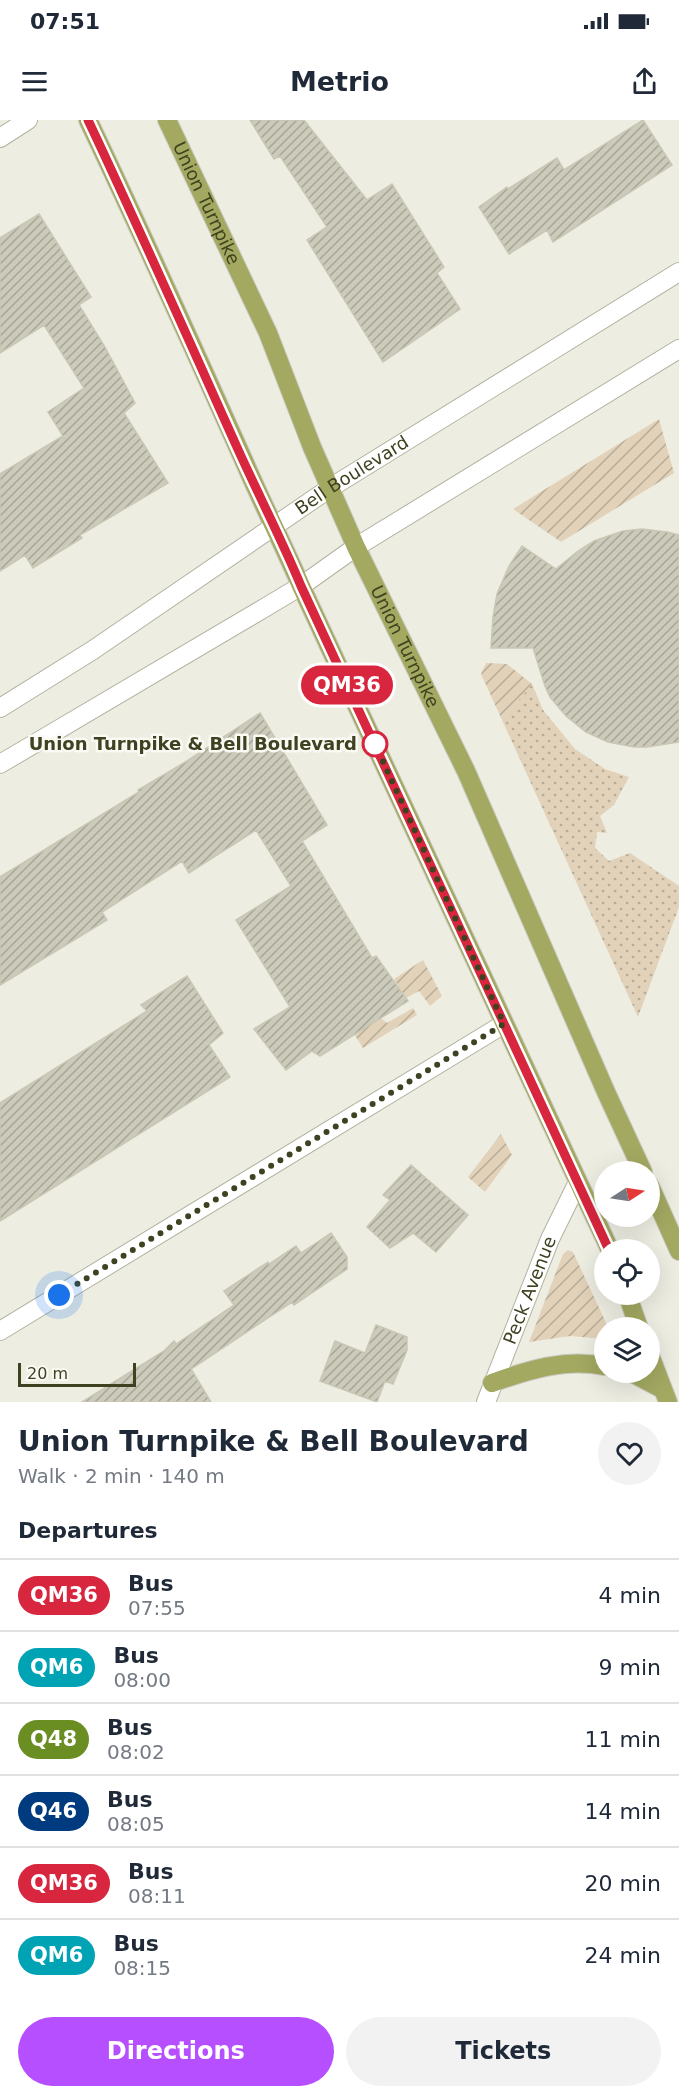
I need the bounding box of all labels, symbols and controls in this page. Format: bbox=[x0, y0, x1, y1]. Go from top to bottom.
text: 07:51 bbox=[30, 9, 100, 34]
icon: menu bbox=[18, 65, 51, 98]
icon: share bbox=[628, 65, 661, 98]
text: Metrio bbox=[290, 66, 389, 97]
street label: Union Turnpike bbox=[169, 138, 245, 268]
street label: Bell Boulevard bbox=[291, 431, 412, 519]
street label: Union Turnpike bbox=[366, 582, 444, 711]
line badge: QM36 bbox=[305, 666, 389, 704]
text: QM36 bbox=[313, 673, 381, 697]
marker: Union Turnpike & Bell Boulevard bbox=[362, 731, 388, 757]
place label: Union Turnpike & Bell Boulevard bbox=[29, 733, 357, 754]
north arrow bbox=[594, 1161, 660, 1227]
map controls bbox=[594, 1161, 660, 1383]
street label: Peck Avenue bbox=[499, 1233, 560, 1347]
button: locate bbox=[594, 1239, 660, 1305]
your location bbox=[44, 1280, 74, 1310]
button: layers bbox=[594, 1317, 660, 1383]
scale bar bbox=[18, 1360, 136, 1388]
text: 20 m bbox=[27, 1364, 68, 1383]
button: heart bbox=[598, 1422, 661, 1485]
text: Union Turnpike & Bell Boulevard bbox=[18, 1425, 529, 1458]
text: Walk · 2 min · 140 m bbox=[18, 1464, 225, 1488]
text: Departures bbox=[18, 1518, 158, 1543]
text: Bus bbox=[128, 1571, 174, 1596]
text: QM36 bbox=[30, 1583, 98, 1607]
text: 4 min bbox=[599, 1583, 661, 1608]
text: 07:55 bbox=[128, 1596, 186, 1620]
text: Bus bbox=[113, 1643, 159, 1668]
text: QM6 bbox=[30, 1655, 83, 1679]
text: 9 min bbox=[599, 1655, 661, 1680]
text: 08:00 bbox=[113, 1668, 171, 1692]
text: Bus bbox=[107, 1715, 153, 1740]
text: Q48 bbox=[30, 1727, 77, 1751]
text: 11 min bbox=[585, 1727, 661, 1752]
text: 08:02 bbox=[107, 1740, 165, 1764]
text: Bus bbox=[107, 1787, 153, 1812]
text: Q46 bbox=[30, 1799, 77, 1823]
text: 14 min bbox=[585, 1799, 661, 1824]
text: 08:05 bbox=[107, 1812, 165, 1836]
text: Bus bbox=[128, 1859, 174, 1884]
text: QM36 bbox=[30, 1871, 98, 1895]
text: 20 min bbox=[585, 1871, 661, 1896]
text: 08:11 bbox=[128, 1884, 186, 1908]
text: Bus bbox=[113, 1931, 159, 1956]
text: QM6 bbox=[30, 1943, 83, 1967]
text: 24 min bbox=[585, 1943, 661, 1968]
text: 08:15 bbox=[113, 1956, 171, 1980]
button: Directions bbox=[18, 2017, 334, 2086]
button: Tickets bbox=[346, 2017, 661, 2086]

